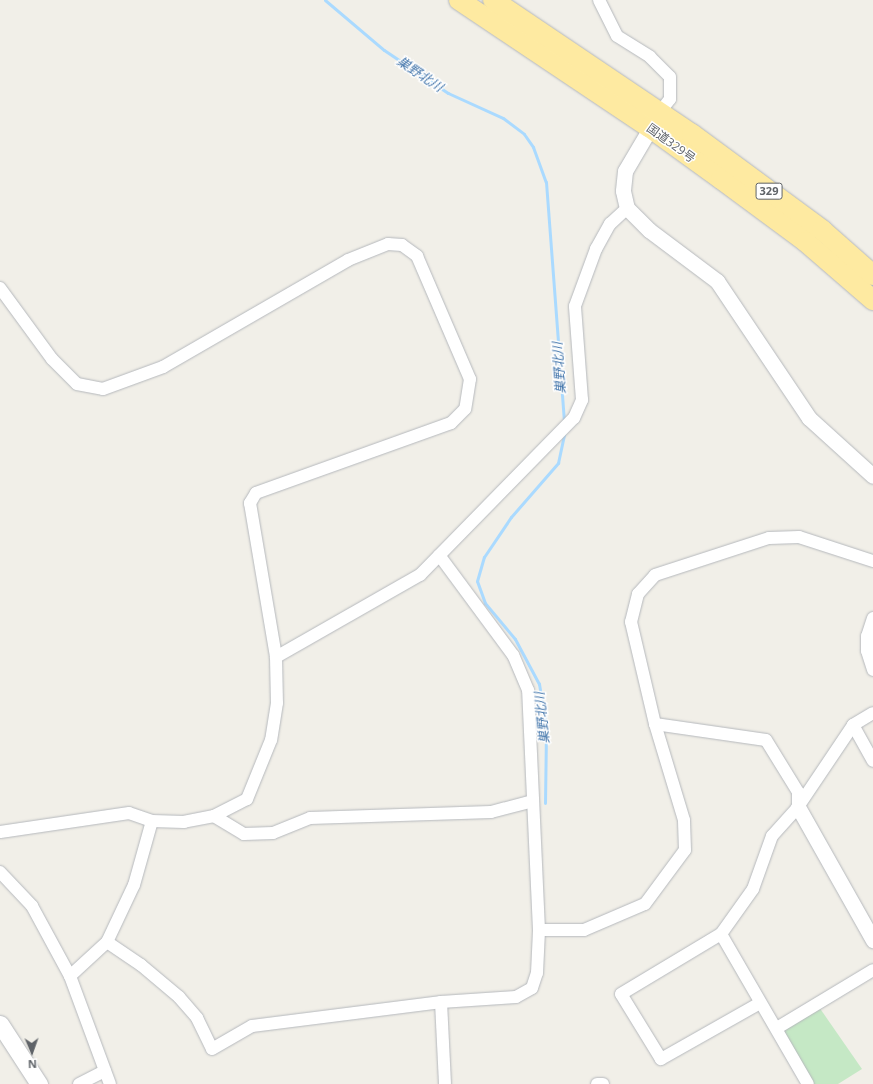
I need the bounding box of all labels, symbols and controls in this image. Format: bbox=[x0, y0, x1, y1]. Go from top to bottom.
water label: 巣野北川 bbox=[394, 53, 446, 95]
street label: 国道329号 bbox=[644, 121, 698, 165]
road number: 329 bbox=[755, 182, 783, 200]
water label: 巣野北川 bbox=[549, 342, 569, 394]
water label: 巣野北川 bbox=[532, 691, 552, 745]
north arrow bbox=[12, 1032, 52, 1072]
text: N bbox=[28, 1057, 37, 1072]

